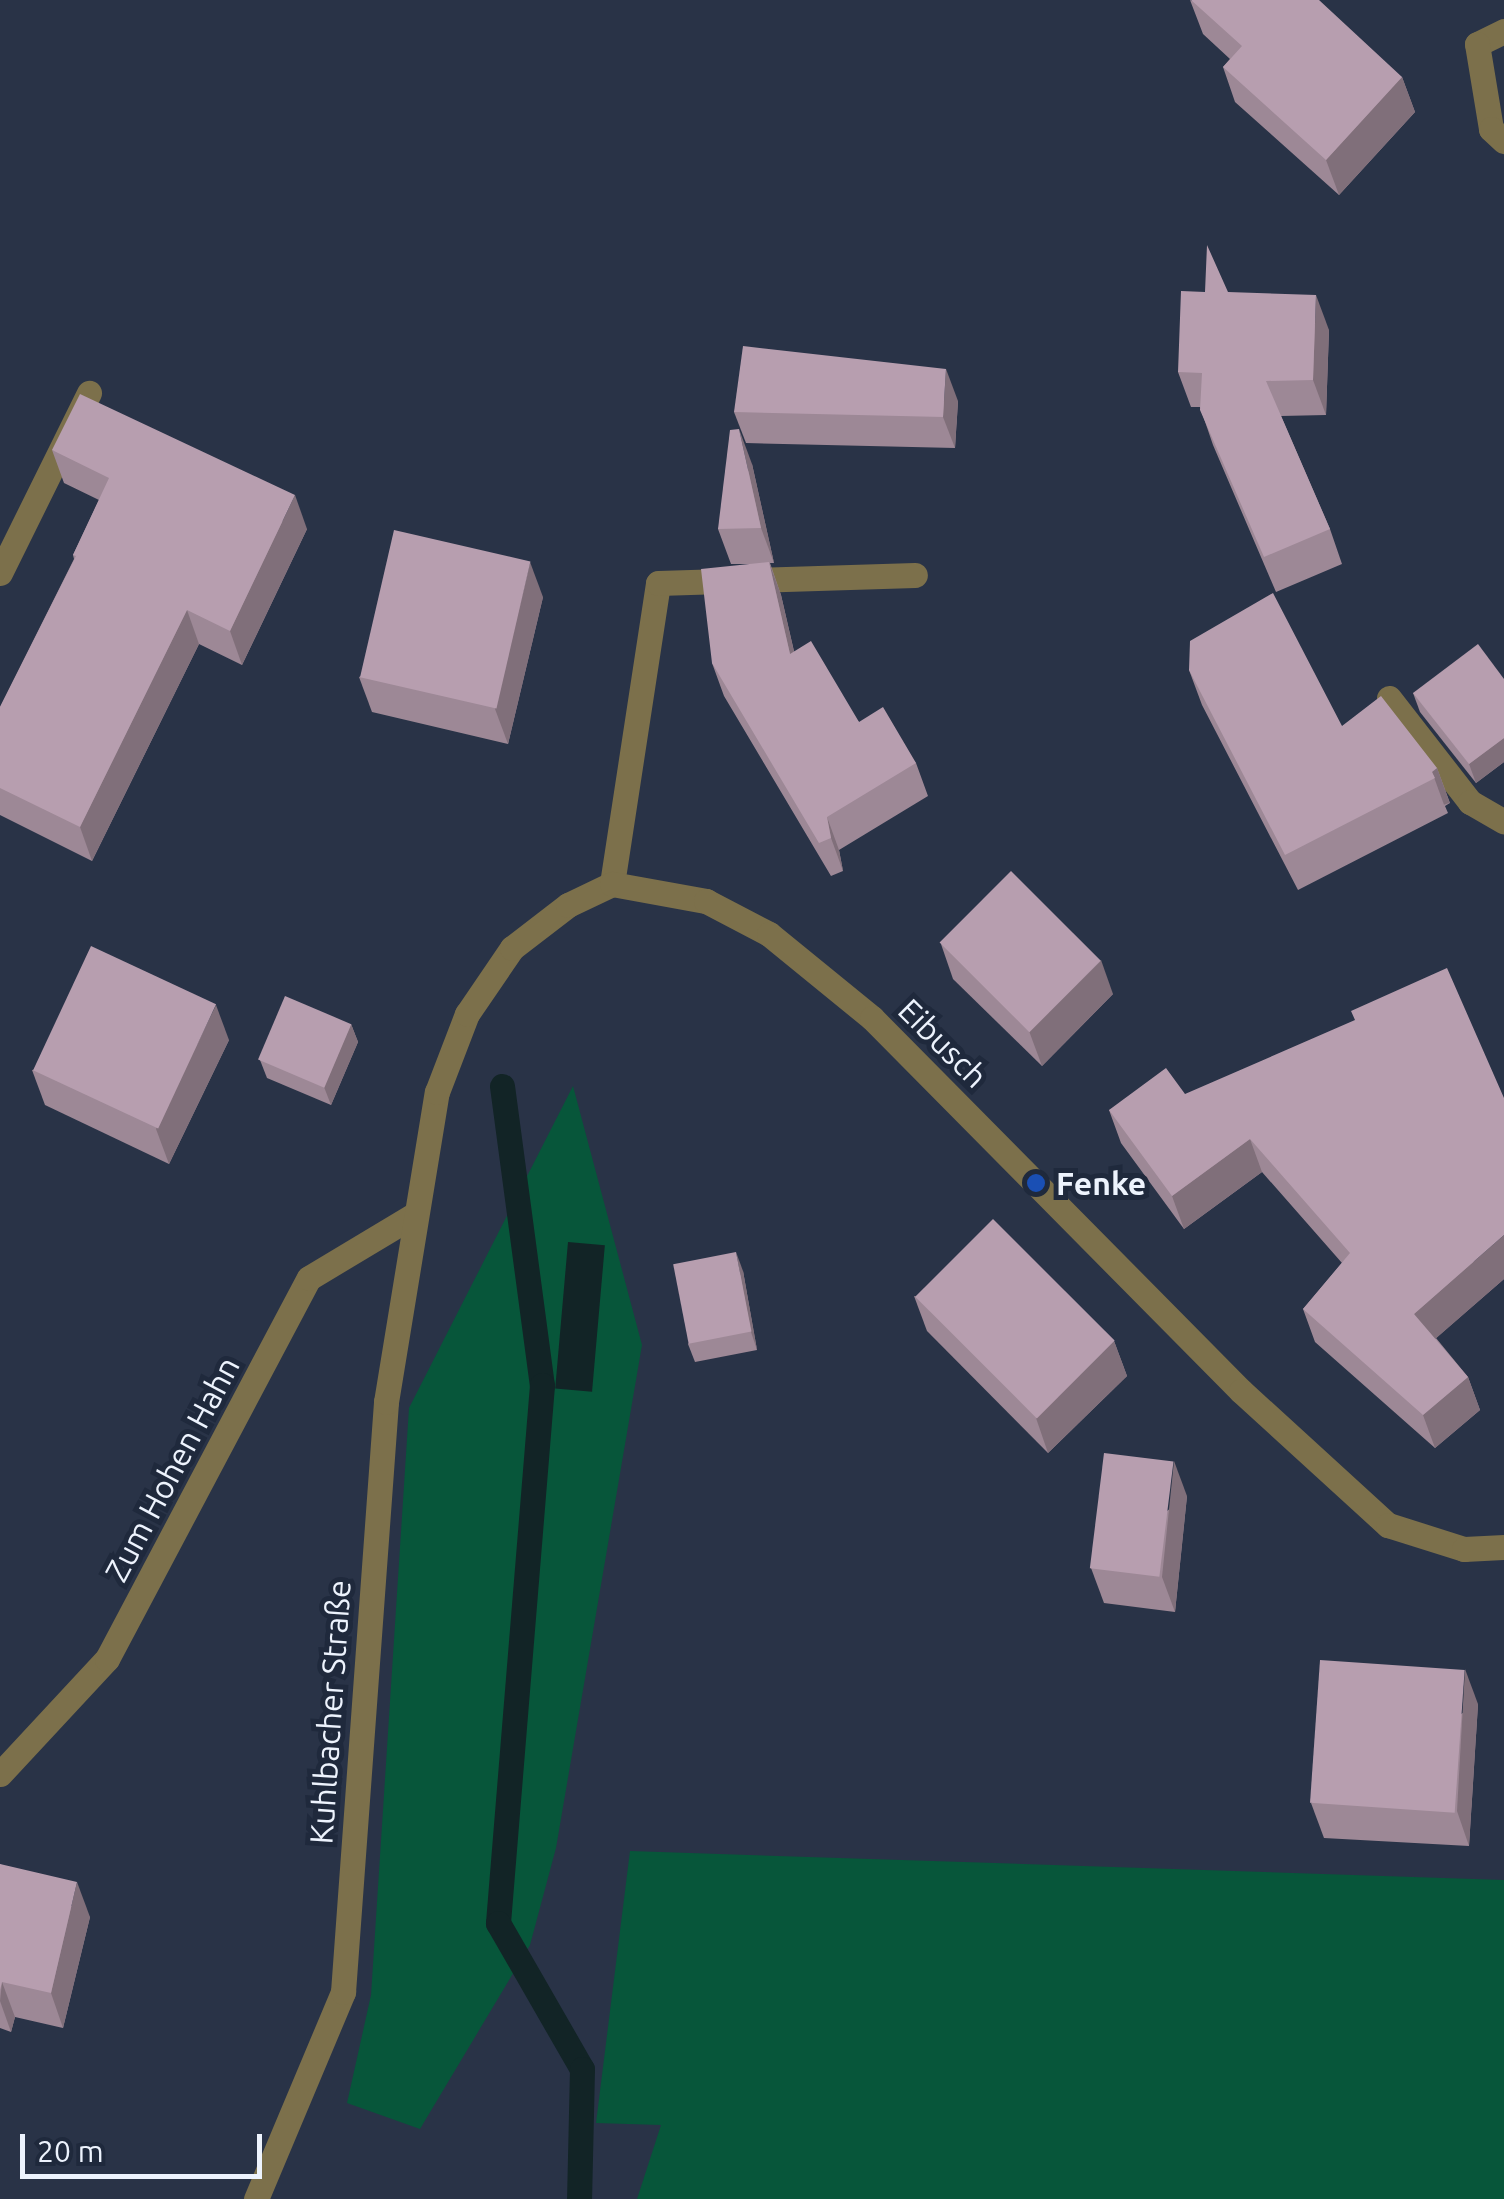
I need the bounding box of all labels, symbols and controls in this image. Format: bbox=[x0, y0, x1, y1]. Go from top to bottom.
street label: Eibusch bbox=[891, 991, 995, 1095]
place label: Fenke bbox=[1056, 1164, 1146, 1202]
marker: Fenke bbox=[1025, 1172, 1047, 1194]
street label: Zum Hohen Hahn bbox=[97, 1350, 247, 1588]
street label: Kuhlbacher Straße bbox=[302, 1579, 358, 1845]
scale bar bbox=[25, 2114, 268, 2176]
text: 20 m bbox=[37, 2134, 104, 2168]

